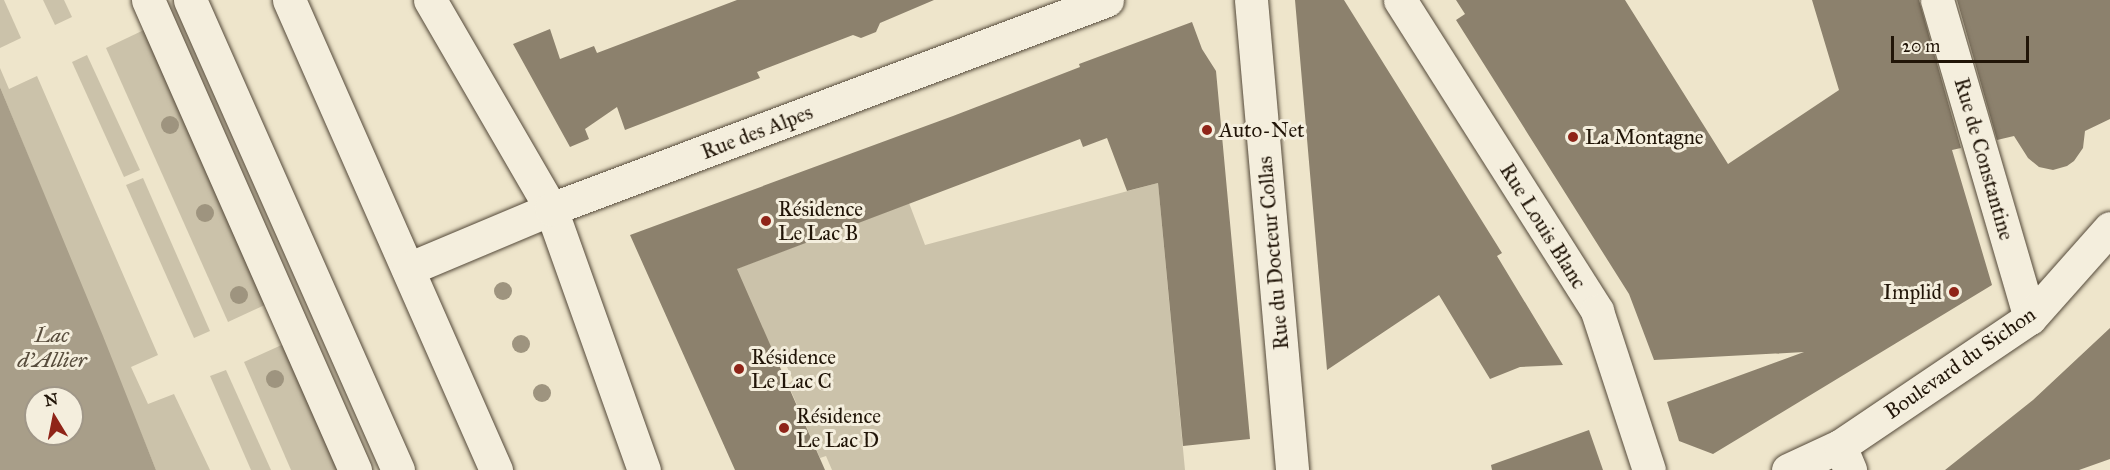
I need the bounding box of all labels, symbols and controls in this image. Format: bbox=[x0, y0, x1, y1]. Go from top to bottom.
scale bar bbox=[1894, 24, 2032, 62]
text: 20 m bbox=[1902, 35, 1940, 57]
street label: Rue de Constantine bbox=[1949, 75, 2019, 243]
street label: Rue des Alpes bbox=[698, 99, 816, 165]
place label: Auto-Net bbox=[1219, 117, 1305, 143]
marker: Auto-Net bbox=[1200, 123, 1214, 137]
place label: La Montagne bbox=[1585, 124, 1704, 150]
marker: La Montagne bbox=[1566, 130, 1580, 144]
street label: Rue du Docteur Collas bbox=[1252, 155, 1294, 351]
street label: Rue Louis Blanc bbox=[1494, 159, 1592, 293]
place label: Résidence Le Lac B bbox=[778, 196, 863, 246]
marker: Résidence Le Lac B bbox=[759, 214, 773, 228]
place label: Implid bbox=[1883, 279, 1942, 305]
marker: Implid bbox=[1947, 285, 1961, 299]
street label: Boulevard du Sichon bbox=[1880, 302, 2040, 424]
water label: Lac d'Allier bbox=[17, 321, 87, 372]
place label: Résidence Le Lac C bbox=[751, 344, 836, 394]
marker: Résidence Le Lac C bbox=[732, 362, 746, 376]
north arrow bbox=[24, 386, 84, 446]
text: N bbox=[43, 389, 59, 410]
place label: Résidence Le Lac D bbox=[796, 403, 881, 453]
marker: Résidence Le Lac D bbox=[777, 421, 791, 435]

